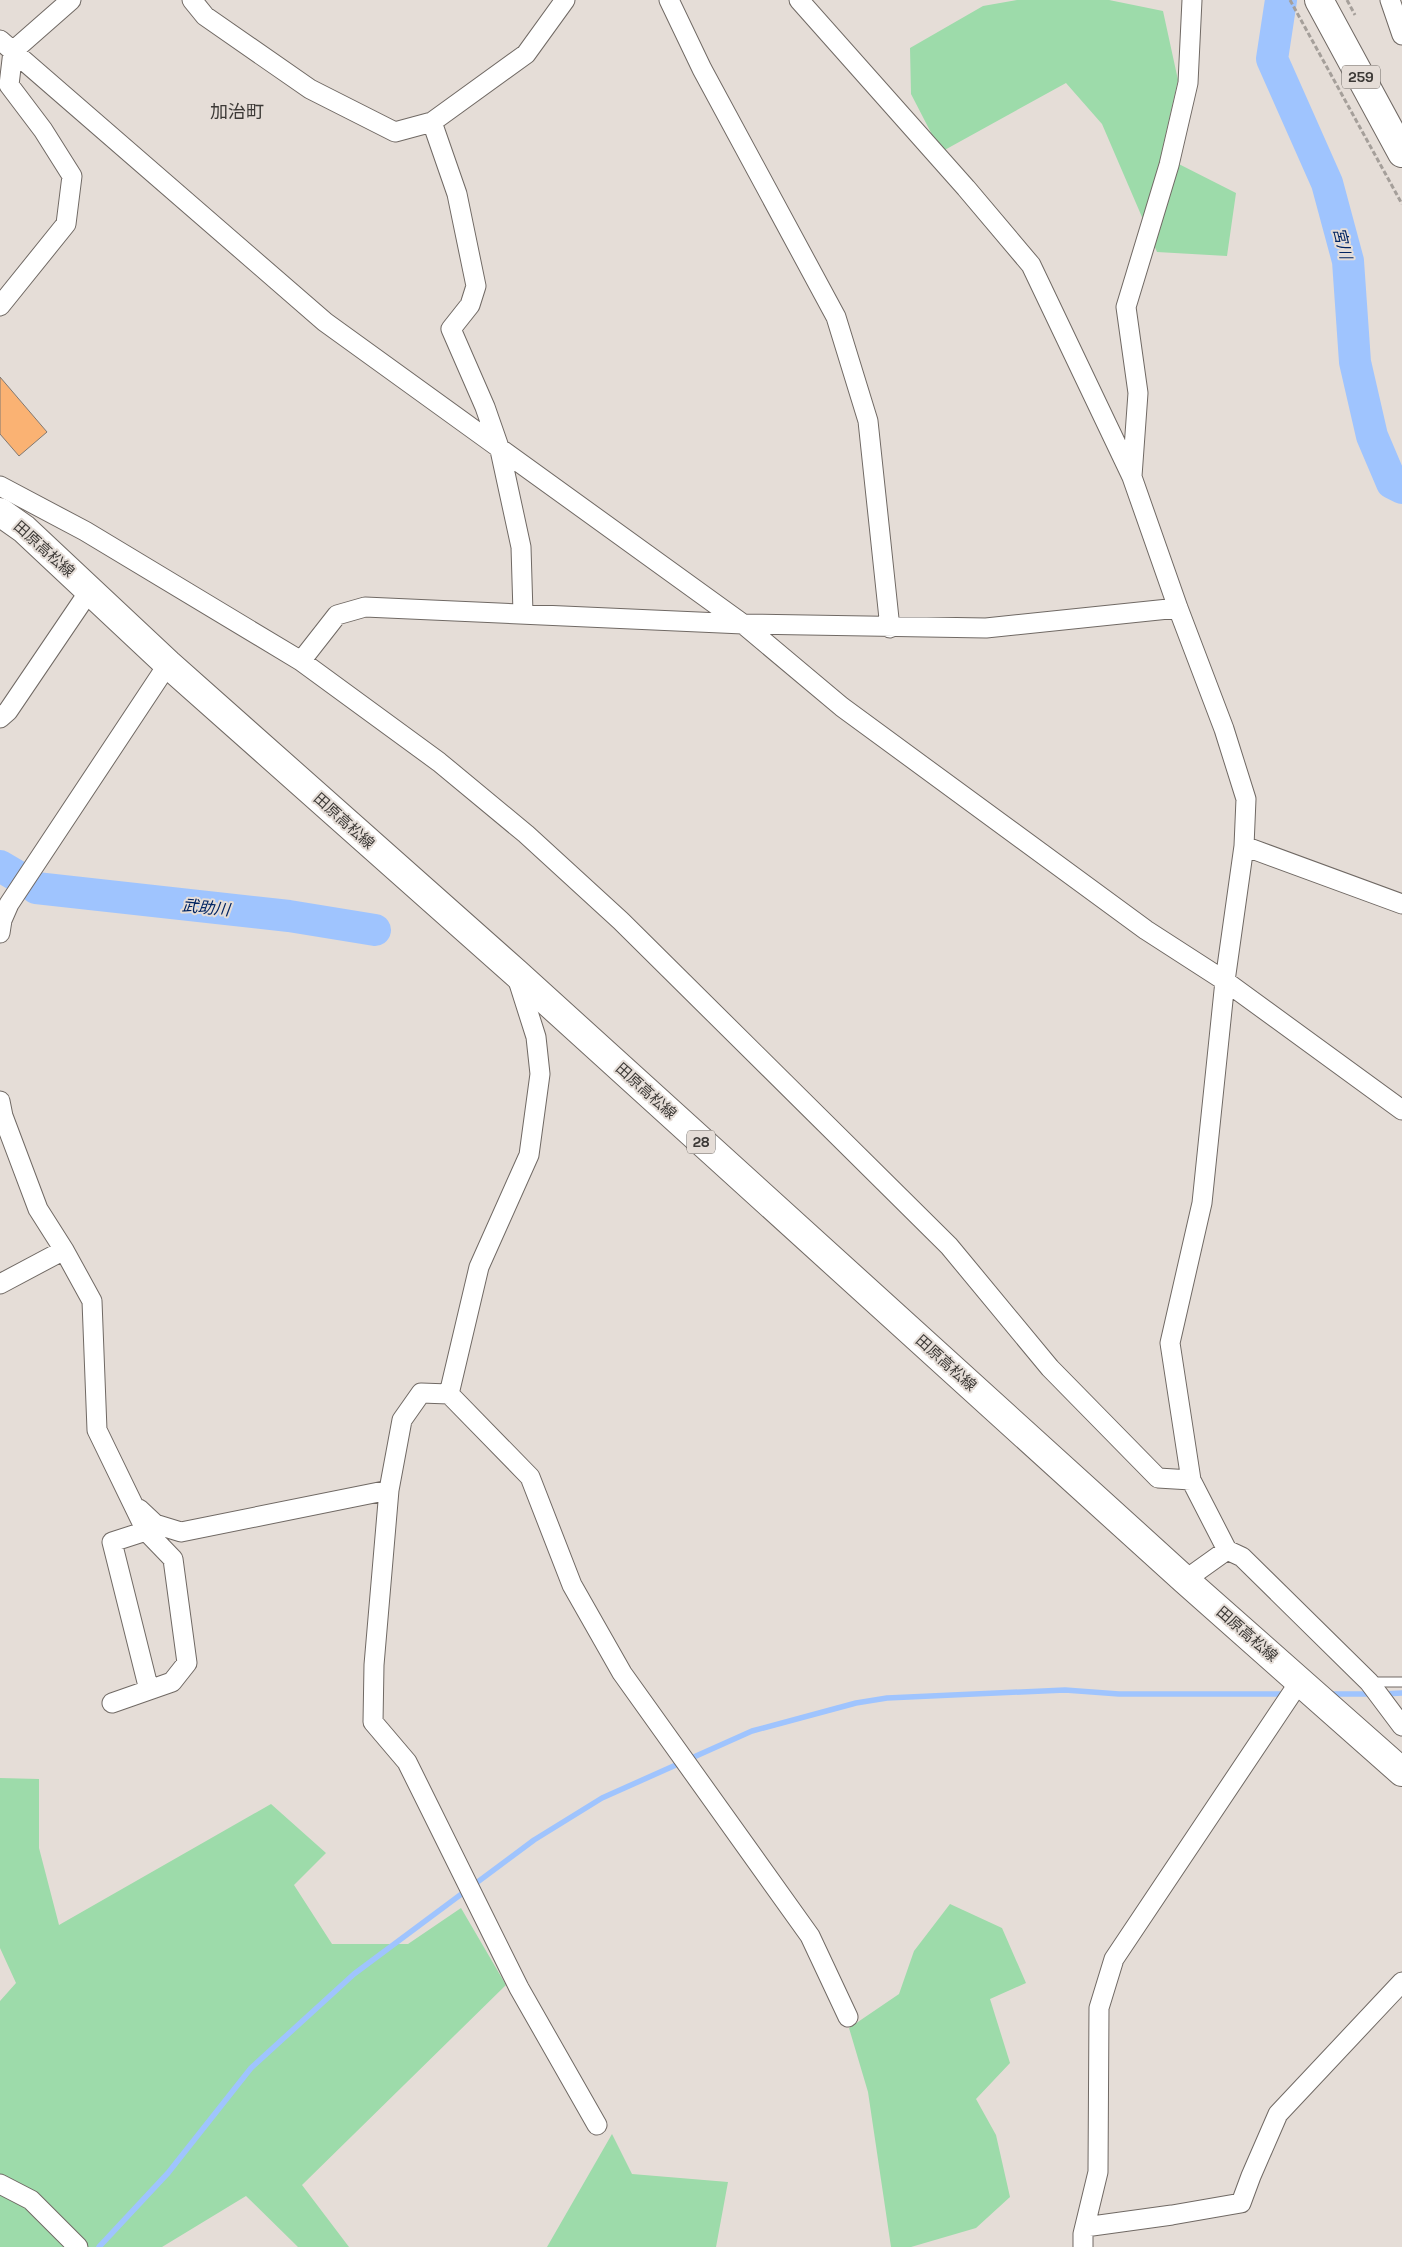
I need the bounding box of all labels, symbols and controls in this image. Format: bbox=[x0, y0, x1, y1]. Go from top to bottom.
road number: 259 bbox=[1342, 66, 1380, 88]
district label: 加治町 bbox=[210, 100, 264, 123]
water label: 宮川 bbox=[1328, 225, 1357, 263]
street label: 田原高松線 bbox=[10, 516, 79, 581]
street label: 田原高松線 bbox=[310, 788, 379, 853]
water label: 武助川 bbox=[181, 895, 233, 921]
street label: 田原高松線 bbox=[612, 1058, 681, 1123]
road number: 28 bbox=[687, 1130, 715, 1154]
street label: 田原高松線 bbox=[912, 1330, 981, 1395]
street label: 田原高松線 bbox=[1213, 1602, 1282, 1665]

